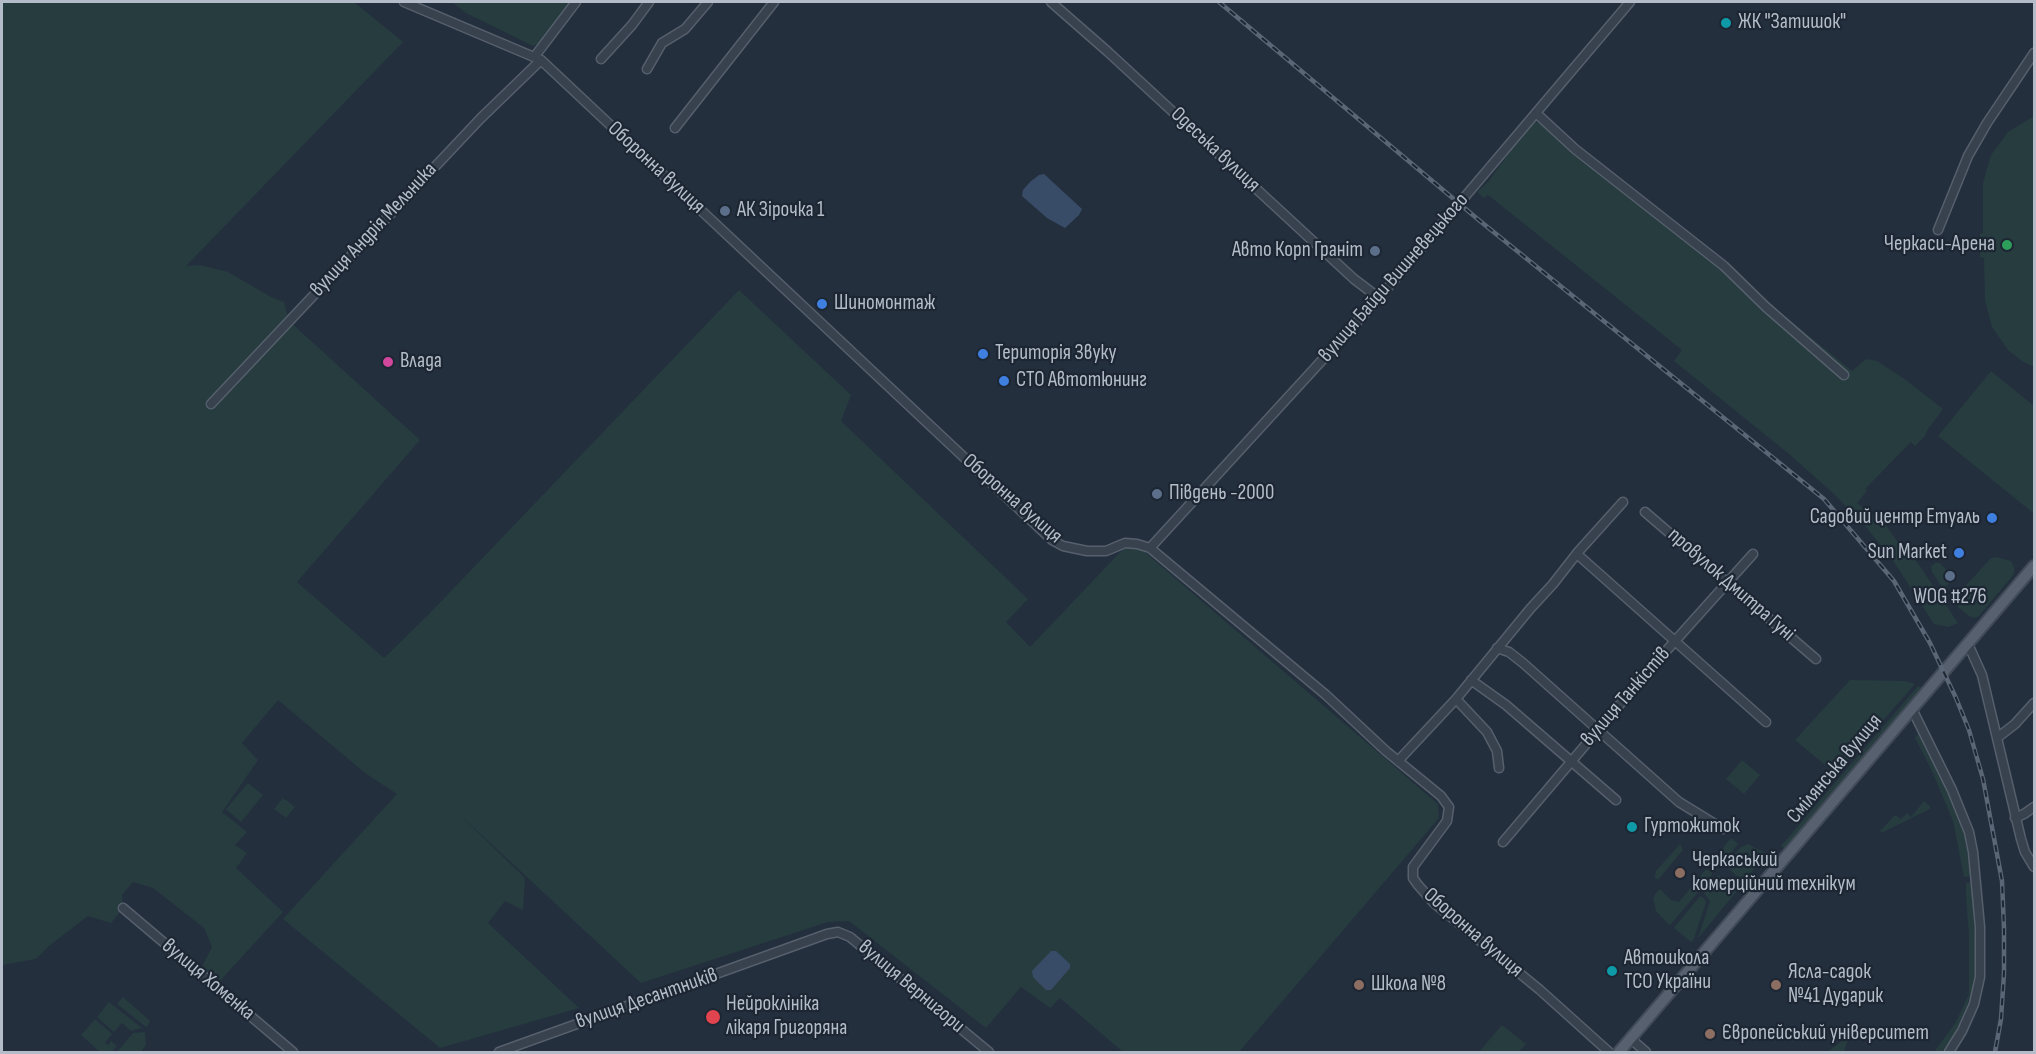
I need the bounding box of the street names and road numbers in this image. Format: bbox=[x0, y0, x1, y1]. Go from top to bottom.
street label: Одеська вулиця bbox=[1165, 102, 1265, 198]
street label: Оборонна вулиця bbox=[602, 116, 710, 220]
street label: вулиця Андрія Мельника bbox=[305, 158, 443, 302]
street label: вулиця Байди Вишневецького bbox=[1314, 188, 1474, 368]
street label: Оборонна вулиця bbox=[957, 449, 1067, 549]
street label: провулок Дмитра Гуні bbox=[1662, 523, 1800, 647]
street label: вулиця Танкістів bbox=[1576, 642, 1676, 752]
street label: Смілянська вулиця bbox=[1782, 709, 1888, 829]
street label: Оборонна вулиця bbox=[1418, 883, 1528, 983]
street label: вулиця Хоменка bbox=[156, 934, 260, 1026]
street label: вулиця Вернигори bbox=[853, 935, 969, 1039]
street label: вулиця Десантників bbox=[573, 963, 721, 1035]

